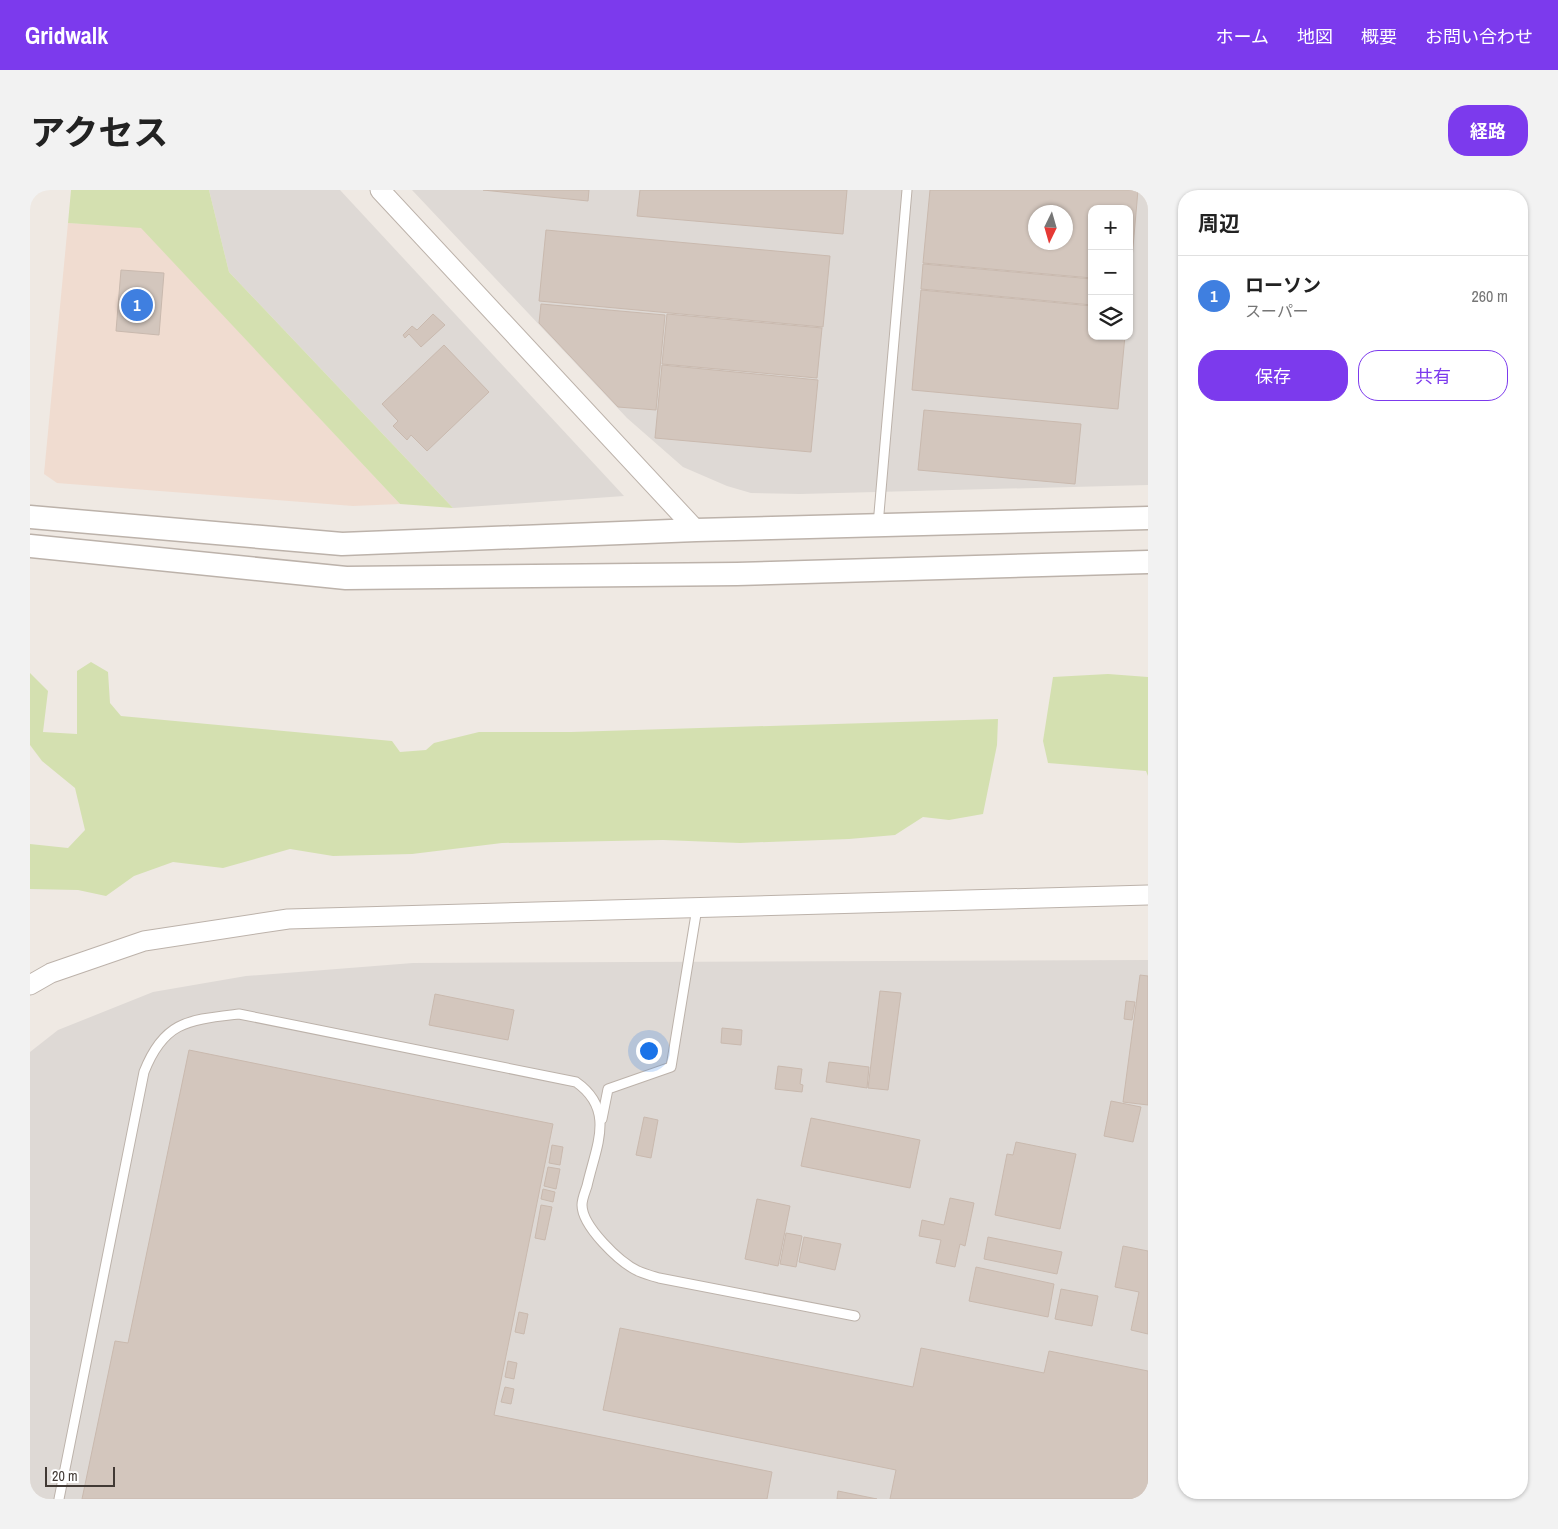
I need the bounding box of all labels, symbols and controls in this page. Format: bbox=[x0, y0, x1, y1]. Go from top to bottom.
text: Gridwalk bbox=[25, 19, 108, 51]
text: ホーム bbox=[1216, 24, 1269, 49]
text: 地図 bbox=[1297, 24, 1333, 49]
text: 概要 bbox=[1361, 24, 1397, 49]
text: お問い合わせ bbox=[1425, 24, 1533, 49]
button: 経路 bbox=[1448, 105, 1528, 156]
text: アクセス bbox=[30, 109, 168, 156]
north arrow bbox=[1028, 205, 1073, 250]
map controls bbox=[1088, 205, 1133, 340]
button: + bbox=[1088, 205, 1133, 250]
text: 周辺 bbox=[1198, 209, 1240, 238]
button: − bbox=[1088, 250, 1133, 295]
text: ローソン bbox=[1245, 272, 1321, 298]
text: 1 bbox=[1210, 285, 1218, 307]
text: 260 m bbox=[1472, 285, 1508, 307]
pin: 1 bbox=[121, 286, 153, 324]
button: layers bbox=[1088, 295, 1133, 340]
text: スーパー bbox=[1245, 300, 1309, 322]
button: 保存 bbox=[1198, 350, 1348, 401]
button: 共有 bbox=[1358, 350, 1508, 401]
your location bbox=[636, 1038, 662, 1064]
scale bar bbox=[45, 1464, 115, 1487]
text: 20 m bbox=[52, 1467, 78, 1485]

